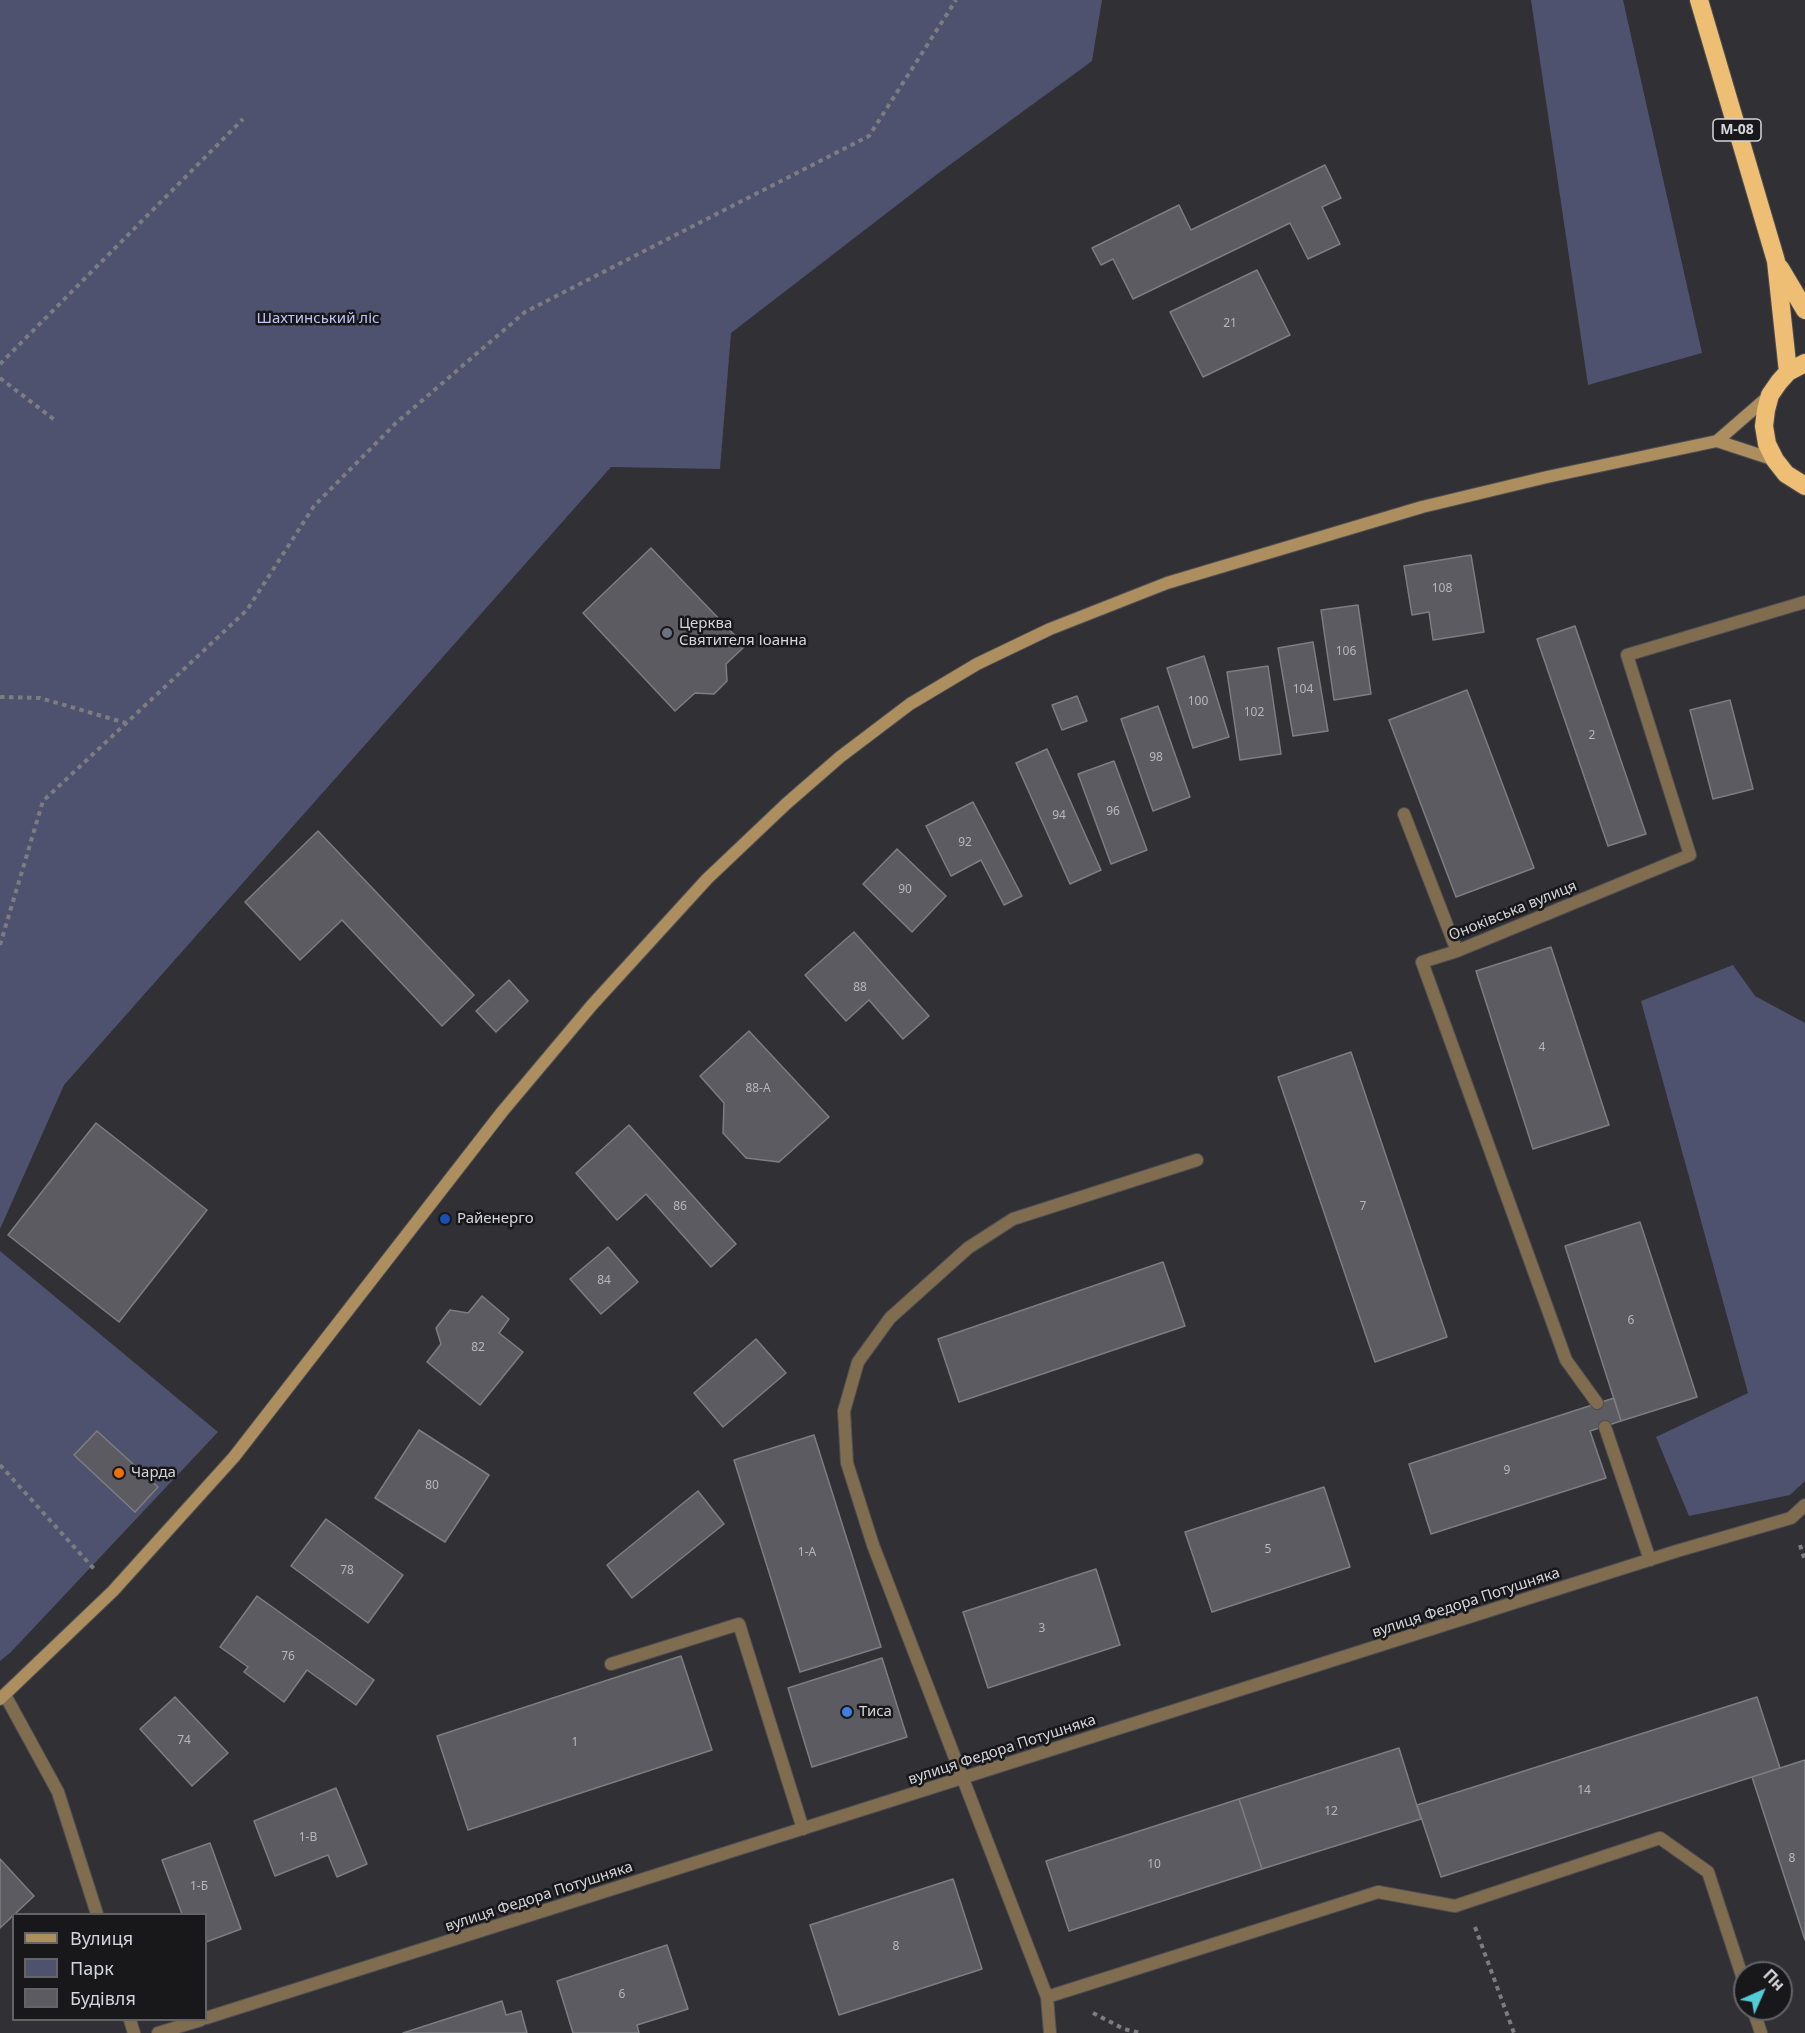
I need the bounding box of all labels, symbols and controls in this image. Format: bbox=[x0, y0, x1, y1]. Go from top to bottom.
road number: М-08 bbox=[1713, 119, 1761, 141]
park label: Шахтинський ліс bbox=[257, 310, 379, 328]
house number: 21 bbox=[1223, 317, 1237, 331]
house number: 108 bbox=[1432, 582, 1452, 596]
place label: Церква Святителя Іоанна bbox=[679, 615, 807, 650]
marker: Церква Святителя Іоанна bbox=[660, 626, 674, 640]
house number: 106 bbox=[1336, 645, 1356, 659]
house number: 104 bbox=[1293, 683, 1313, 697]
house number: 100 bbox=[1188, 695, 1208, 709]
house number: 102 bbox=[1244, 706, 1264, 720]
house number: 2 bbox=[1589, 729, 1595, 743]
house number: 98 bbox=[1149, 751, 1163, 765]
house number: 96 bbox=[1106, 805, 1120, 819]
house number: 94 bbox=[1052, 809, 1066, 823]
house number: 92 bbox=[958, 836, 972, 850]
street label: Оноківська вулиця bbox=[1446, 877, 1580, 945]
house number: 90 bbox=[898, 883, 912, 897]
house number: 88 bbox=[853, 981, 867, 995]
house number: 4 bbox=[1539, 1041, 1545, 1055]
house number: 88-А bbox=[745, 1082, 771, 1096]
house number: 86 bbox=[673, 1200, 687, 1214]
house number: 7 bbox=[1360, 1200, 1366, 1214]
place label: Райенерго bbox=[457, 1210, 534, 1228]
marker: Райенерго bbox=[438, 1212, 452, 1226]
house number: 84 bbox=[597, 1274, 611, 1288]
house number: 6 bbox=[1628, 1314, 1634, 1328]
house number: 82 bbox=[471, 1341, 485, 1355]
place label: Чарда bbox=[131, 1464, 176, 1482]
house number: 9 bbox=[1504, 1464, 1510, 1478]
marker: Чарда bbox=[112, 1466, 126, 1480]
house number: 80 bbox=[425, 1479, 439, 1493]
house number: 5 bbox=[1265, 1543, 1271, 1557]
house number: 1-А bbox=[798, 1546, 816, 1560]
house number: 78 bbox=[340, 1564, 354, 1578]
street label: вулиця Федора Потушняка bbox=[1370, 1564, 1562, 1642]
house number: 3 bbox=[1039, 1622, 1045, 1636]
house number: 76 bbox=[281, 1650, 295, 1664]
place label: Тиса bbox=[859, 1703, 892, 1721]
marker: Тиса bbox=[840, 1705, 854, 1719]
street label: вулиця Федора Потушняка bbox=[906, 1711, 1098, 1789]
house number: 74 bbox=[177, 1734, 191, 1748]
house number: 1 bbox=[572, 1736, 578, 1750]
house number: 14 bbox=[1577, 1784, 1591, 1798]
house number: 12 bbox=[1324, 1805, 1338, 1819]
house number: 1-В bbox=[299, 1831, 317, 1845]
house number: 8 bbox=[1789, 1852, 1795, 1866]
street label: вулиця Федора Потушняка bbox=[443, 1858, 635, 1936]
house number: 10 bbox=[1147, 1858, 1161, 1872]
house number: 1-Б bbox=[190, 1880, 208, 1894]
legend bbox=[12, 1913, 207, 2021]
text: Вулиця bbox=[70, 1926, 133, 1950]
house number: 8 bbox=[893, 1940, 899, 1954]
text: Парк bbox=[70, 1956, 114, 1980]
north arrow bbox=[1733, 1961, 1793, 2021]
text: Пн bbox=[1759, 1964, 1790, 1995]
text: Будівля bbox=[70, 1986, 136, 2010]
house number: 6 bbox=[619, 1988, 625, 2002]

